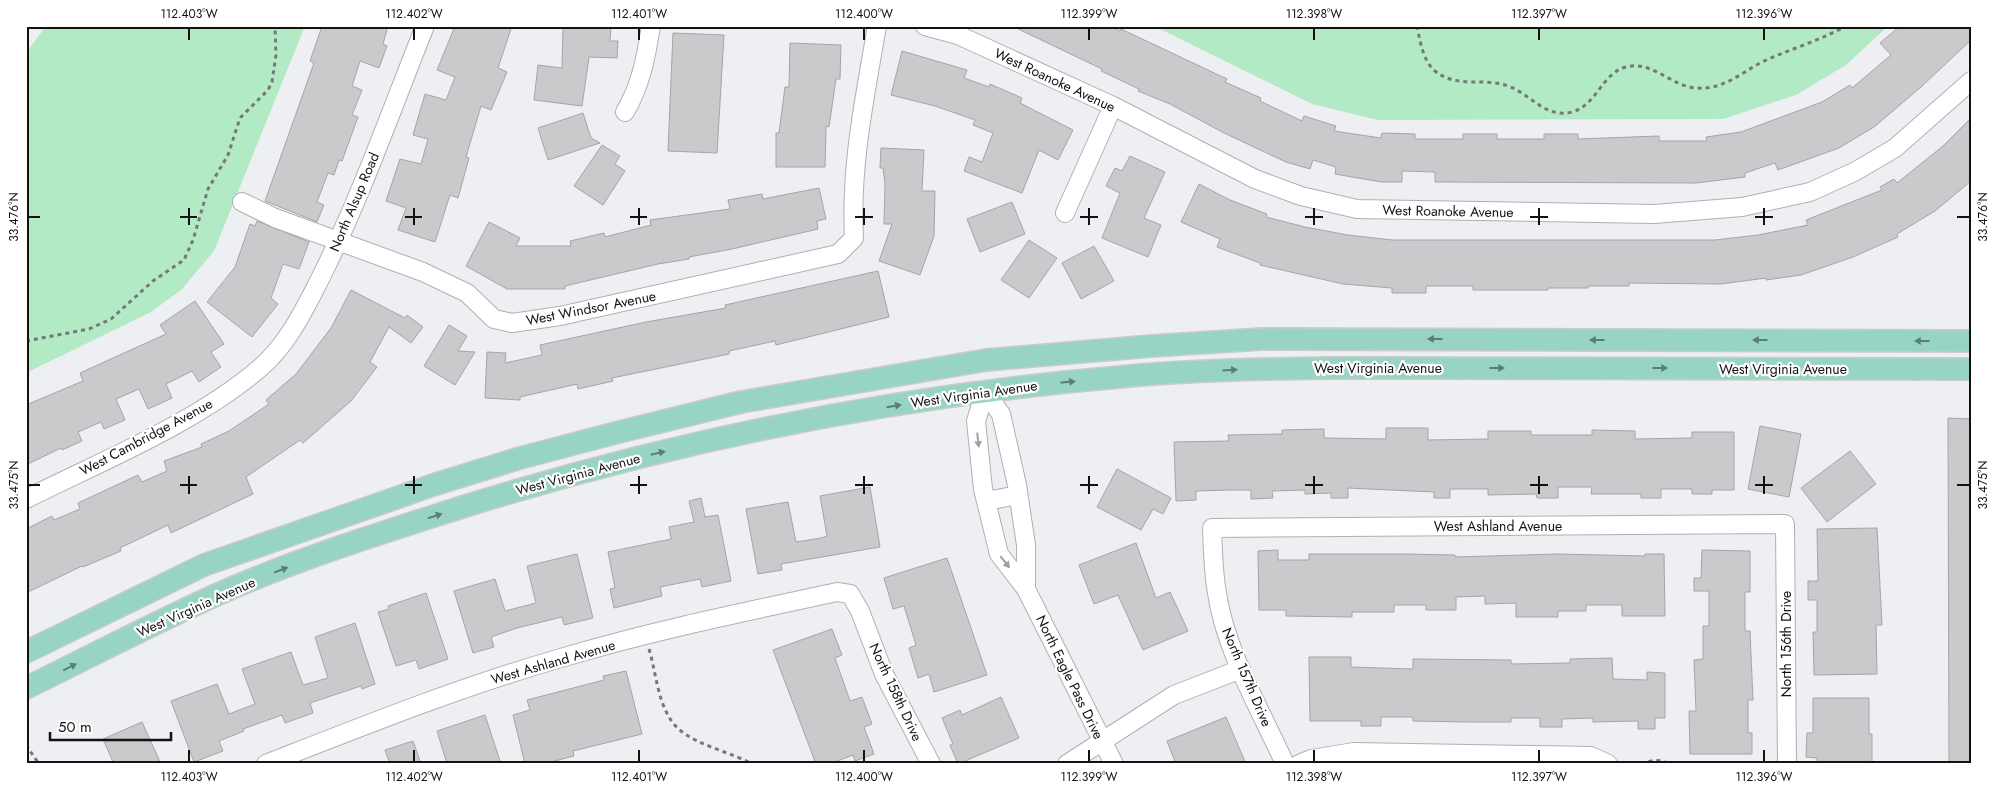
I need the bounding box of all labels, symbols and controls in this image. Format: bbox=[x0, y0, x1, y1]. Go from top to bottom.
text: 112.403°W bbox=[160, 5, 218, 23]
text: 112.402°W bbox=[385, 5, 443, 23]
text: 112.401°W bbox=[611, 5, 667, 23]
text: 112.400°W bbox=[835, 5, 893, 23]
text: 112.399°W bbox=[1061, 5, 1118, 23]
text: 112.398°W bbox=[1286, 5, 1342, 23]
text: 112.397°W bbox=[1511, 5, 1567, 23]
text: 112.396°W bbox=[1736, 5, 1793, 23]
street label: West Roanoke Avenue bbox=[991, 43, 1119, 117]
street label: North Alsup Road bbox=[324, 149, 384, 255]
text: 33.476°N bbox=[5, 192, 23, 242]
text: 33.476°N bbox=[1974, 192, 1992, 242]
street label: West Roanoke Avenue bbox=[1382, 200, 1514, 222]
street label: West Windsor Avenue bbox=[524, 286, 658, 330]
one-way arrow bbox=[1426, 335, 1442, 343]
one-way arrow bbox=[1589, 336, 1605, 344]
one-way arrow bbox=[1751, 336, 1767, 344]
one-way arrow bbox=[1914, 337, 1930, 345]
street label: West Virginia Avenue bbox=[1314, 358, 1442, 378]
street label: West Virginia Avenue bbox=[1719, 359, 1847, 379]
one-way arrow bbox=[1489, 364, 1505, 372]
one-way arrow bbox=[1652, 364, 1668, 372]
one-way arrow bbox=[1222, 366, 1238, 374]
street label: West Virginia Avenue bbox=[909, 375, 1039, 413]
one-way arrow bbox=[1060, 378, 1076, 386]
street label: West Cambridge Avenue bbox=[76, 393, 216, 481]
one-way arrow bbox=[886, 402, 902, 410]
one-way arrow bbox=[974, 432, 982, 448]
street label: West Virginia Avenue bbox=[514, 448, 642, 500]
one-way arrow bbox=[651, 449, 666, 457]
text: 33.475°N bbox=[5, 460, 23, 510]
text: 33.475°N bbox=[1974, 460, 1992, 510]
one-way arrow bbox=[427, 512, 442, 520]
street label: West Ashland Avenue bbox=[1434, 516, 1562, 536]
one-way arrow bbox=[1000, 555, 1010, 569]
one-way arrow bbox=[274, 566, 289, 574]
street label: West Virginia Avenue bbox=[134, 572, 258, 642]
street label: North 156th Drive bbox=[1776, 591, 1796, 697]
street label: North Eagle Pass Drive bbox=[1031, 612, 1109, 742]
street label: North 157th Drive bbox=[1217, 624, 1277, 730]
street label: West Ashland Avenue bbox=[488, 635, 618, 689]
street label: North 158th Drive bbox=[865, 640, 927, 744]
one-way arrow bbox=[63, 662, 77, 670]
scale bar bbox=[50, 710, 171, 742]
text: 50 m bbox=[58, 716, 92, 738]
text: 112.403°W bbox=[160, 768, 218, 786]
text: 112.402°W bbox=[385, 768, 443, 786]
text: 112.401°W bbox=[611, 768, 667, 786]
text: 112.400°W bbox=[835, 768, 893, 786]
text: 112.399°W bbox=[1061, 768, 1118, 786]
text: 112.398°W bbox=[1286, 768, 1342, 786]
text: 112.397°W bbox=[1511, 768, 1567, 786]
text: 112.396°W bbox=[1736, 768, 1793, 786]

